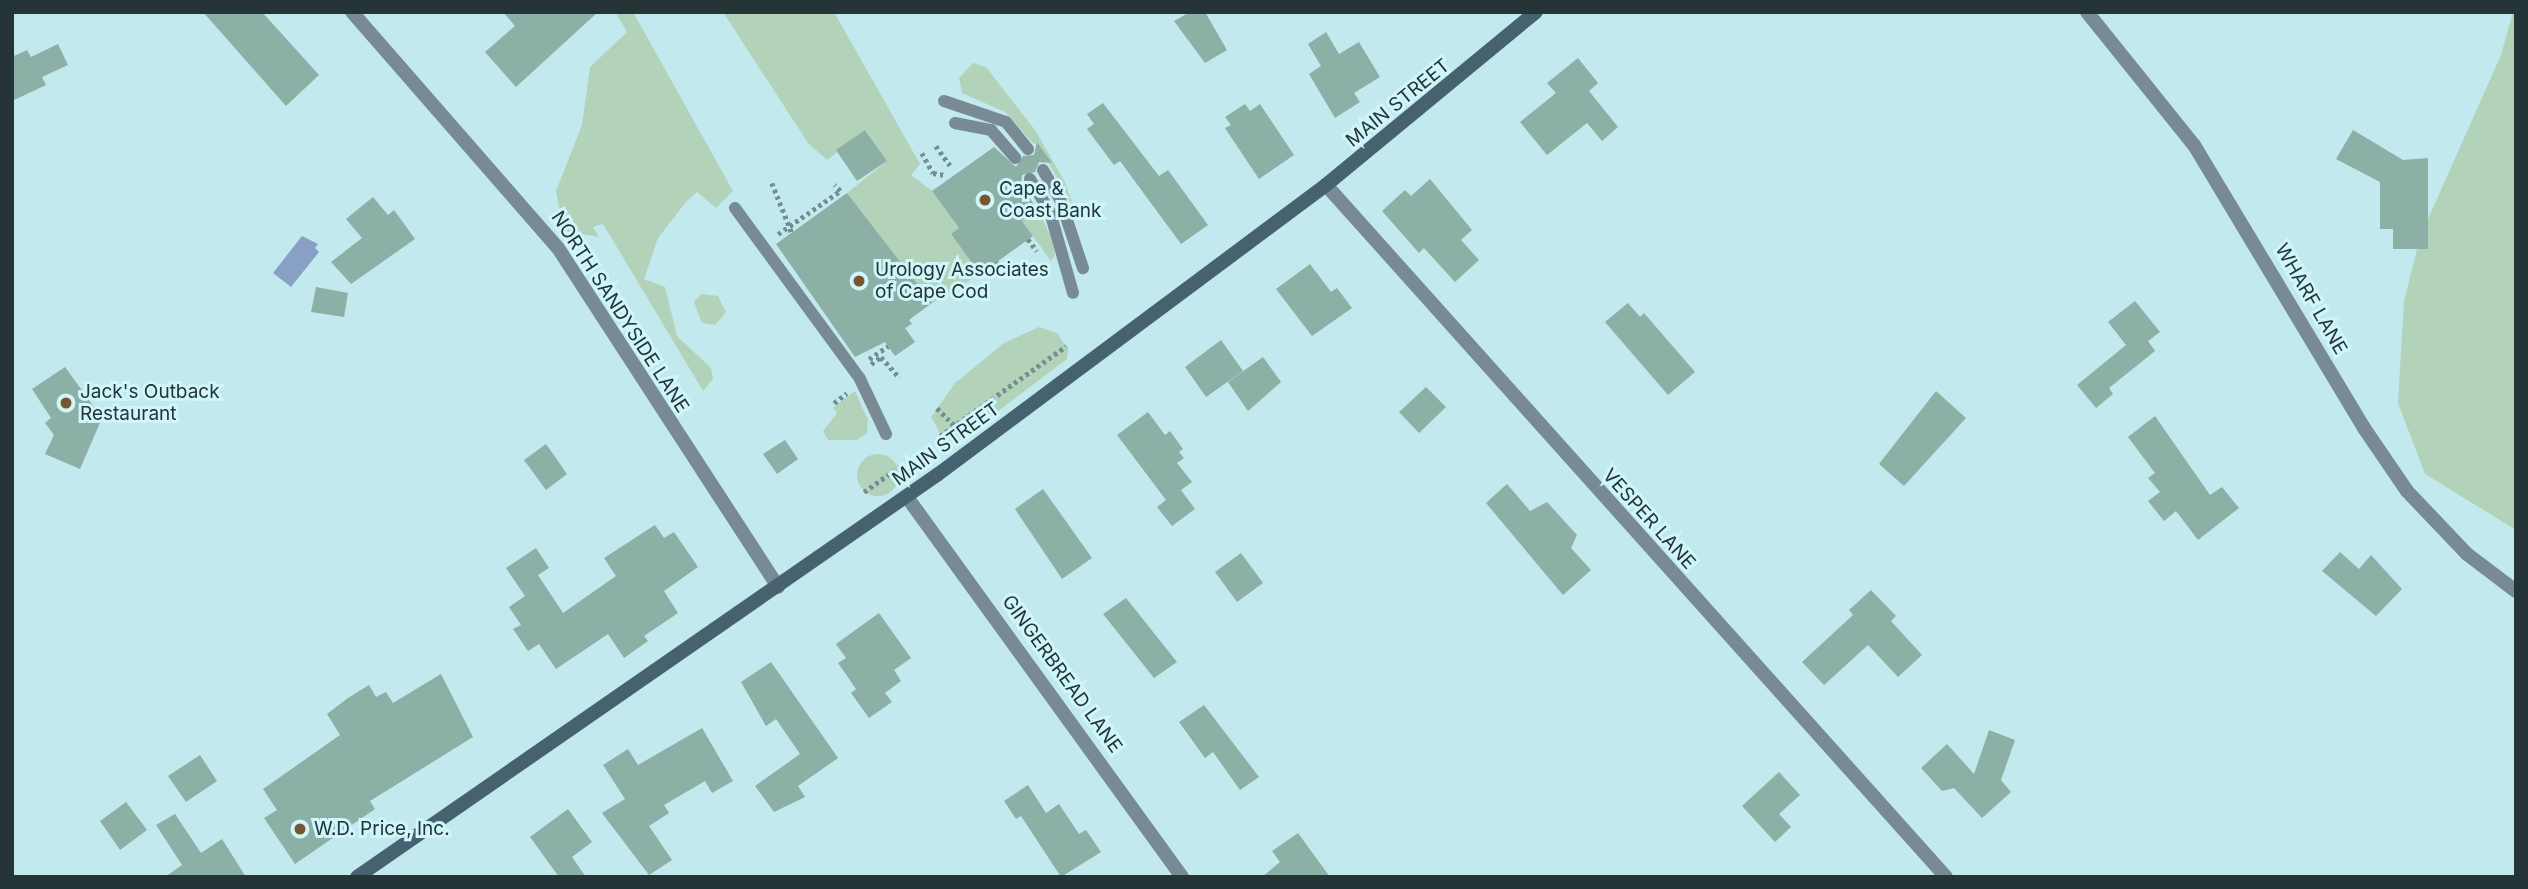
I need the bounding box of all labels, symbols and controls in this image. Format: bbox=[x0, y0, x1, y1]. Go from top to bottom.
street label: MAIN STREET bbox=[1342, 54, 1454, 152]
place label: Cape & Coast Bank bbox=[999, 178, 1101, 222]
marker: Cape & Coast Bank bbox=[977, 192, 993, 208]
street label: NORTH SANDYSIDE LANE bbox=[546, 207, 694, 417]
street label: WHARF LANE bbox=[2270, 239, 2352, 359]
place label: Urology Associates of Cape Cod bbox=[875, 259, 1049, 303]
marker: Urology Associates of Cape Cod bbox=[849, 271, 869, 291]
place label: Jack's Outback Restaurant bbox=[80, 381, 220, 425]
marker: Jack's Outback Restaurant bbox=[58, 395, 74, 411]
street label: MAIN STREET bbox=[888, 398, 1004, 490]
street label: VESPER LANE bbox=[1598, 464, 1700, 574]
street label: GINGERBREAD LANE bbox=[997, 591, 1127, 757]
place label: W.D. Price, Inc. bbox=[314, 818, 450, 840]
marker: W.D. Price, Inc. bbox=[292, 821, 308, 837]

